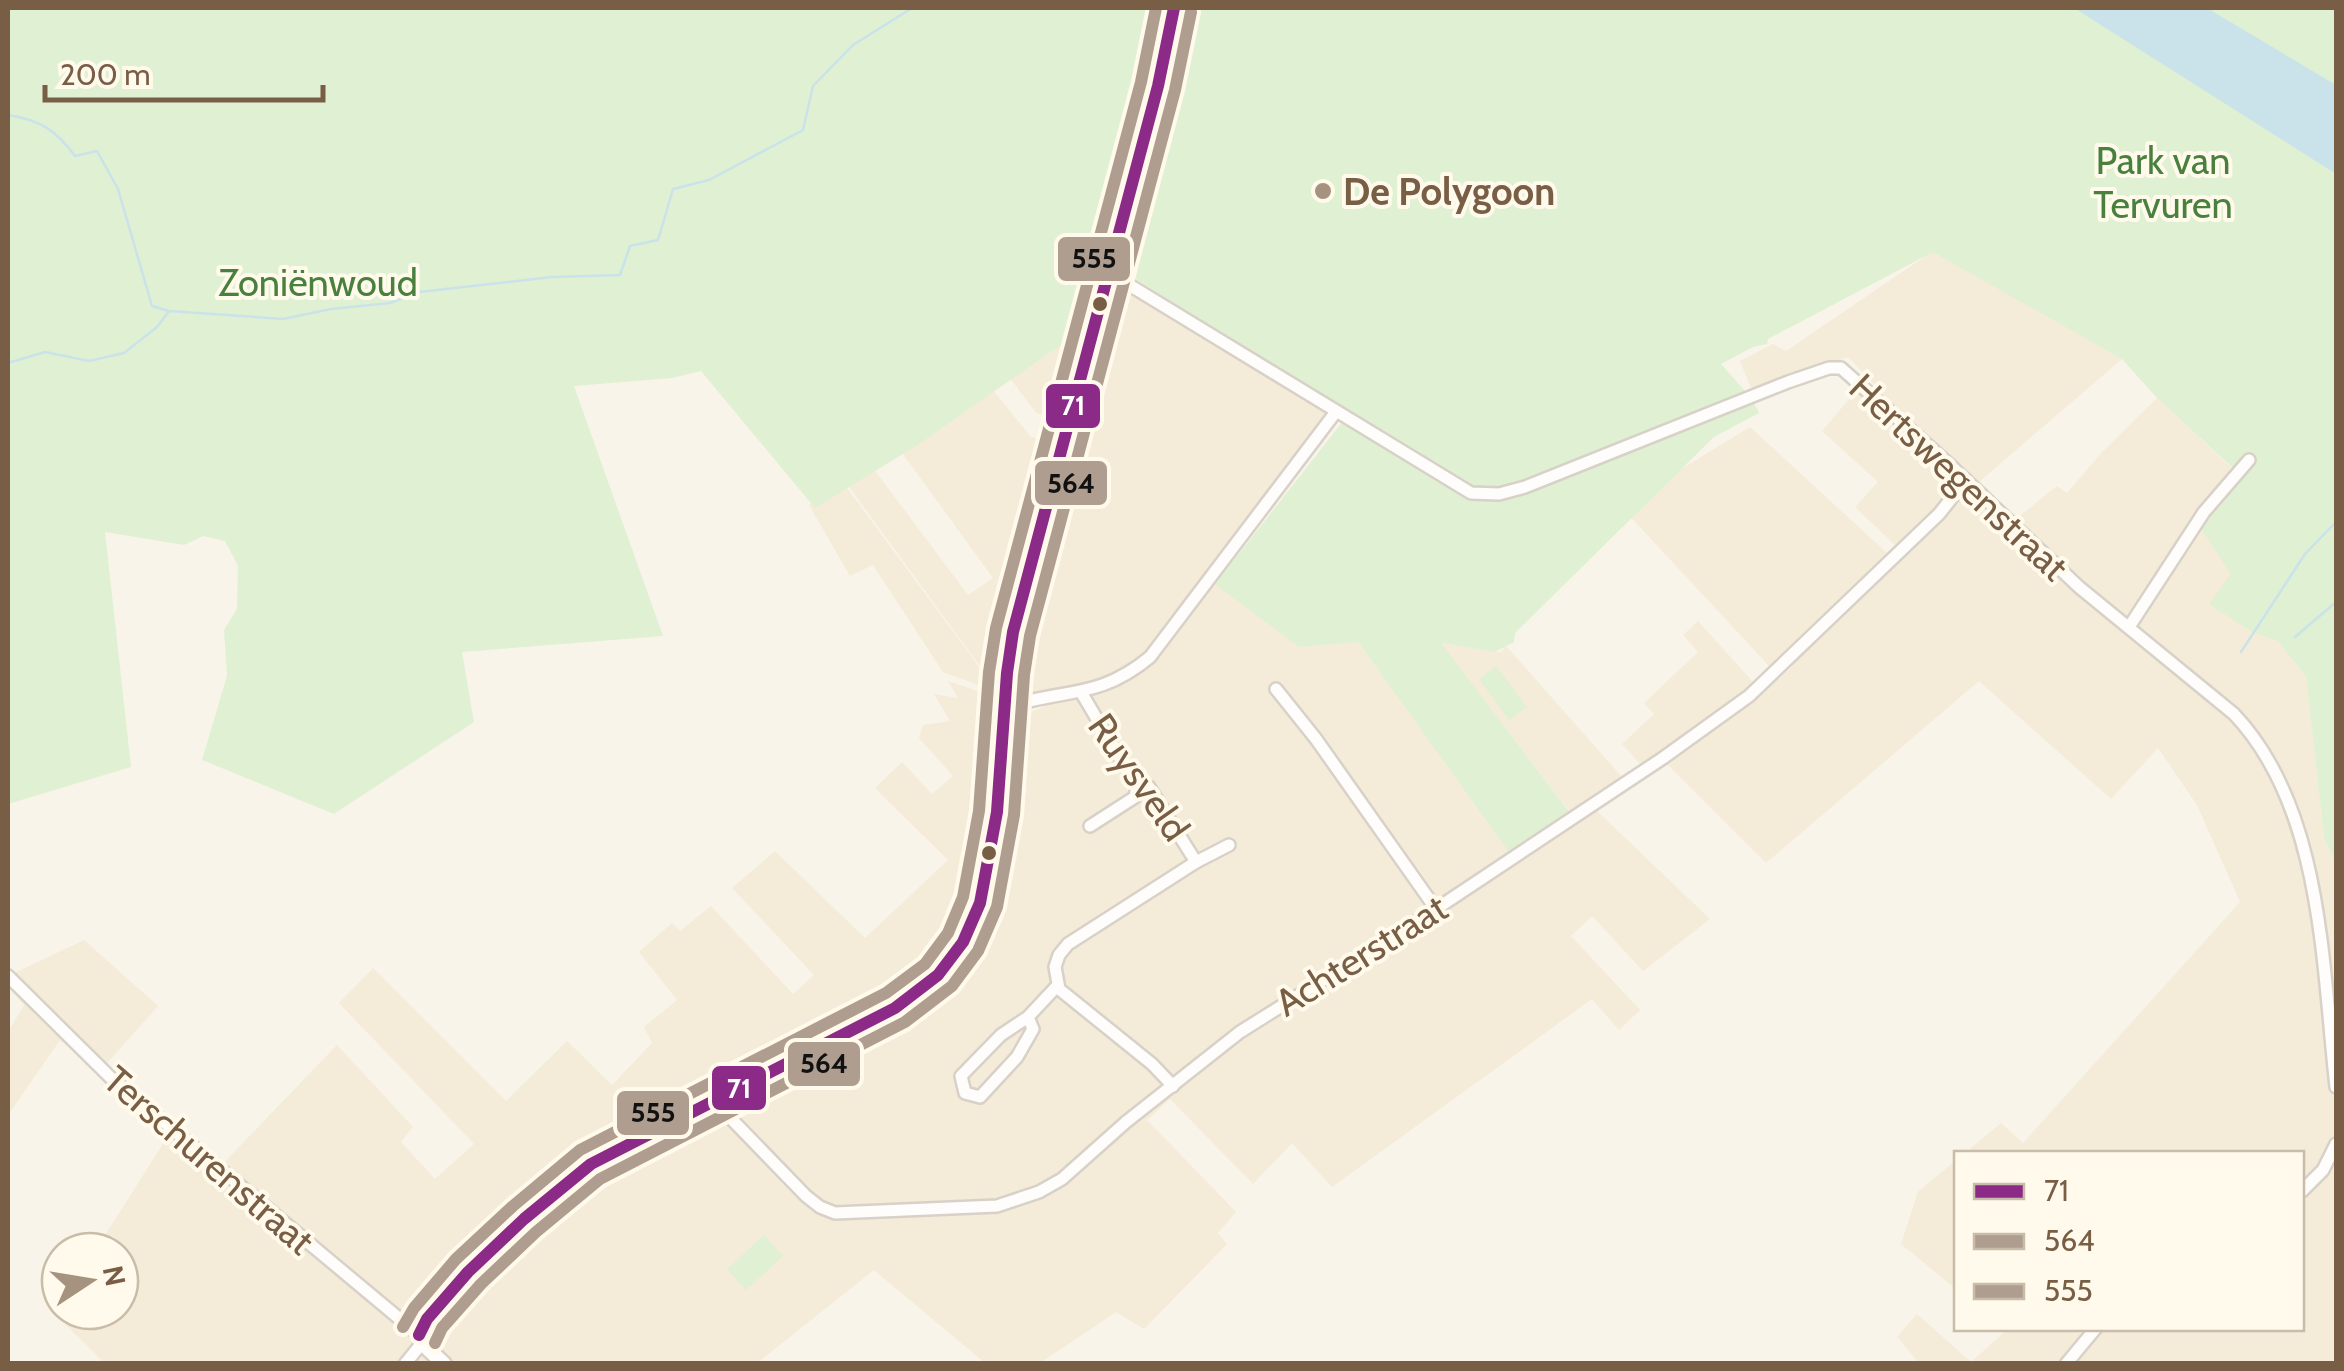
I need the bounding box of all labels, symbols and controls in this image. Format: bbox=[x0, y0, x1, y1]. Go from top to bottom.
scale bar bbox=[45, 40, 322, 102]
text: 200 m bbox=[60, 56, 151, 93]
park label: Park van Tervuren bbox=[2093, 137, 2233, 228]
place label: De Polygoon bbox=[1343, 168, 1555, 215]
marker: De Polygoon bbox=[1312, 180, 1334, 202]
line badge: 555 bbox=[1056, 235, 1132, 283]
text: 555 bbox=[1071, 241, 1117, 275]
park label: Zoniënwoud bbox=[218, 259, 418, 306]
unlabelled marker bbox=[1090, 294, 1110, 314]
street label: Hertswegenstraat bbox=[1840, 364, 2078, 590]
line badge: 71 bbox=[1044, 382, 1102, 430]
text: 71 bbox=[1061, 388, 1085, 422]
line badge: 564 bbox=[1033, 459, 1109, 507]
text: 564 bbox=[1047, 466, 1095, 500]
street label: Ruysveld bbox=[1078, 704, 1200, 850]
unlabelled marker bbox=[979, 843, 999, 863]
street label: Achterstraat bbox=[1266, 884, 1456, 1026]
line badge: 564 bbox=[786, 1040, 862, 1088]
text: 564 bbox=[800, 1046, 848, 1080]
street label: Terschurenstraat bbox=[94, 1056, 324, 1264]
line badge: 71 bbox=[710, 1064, 768, 1112]
text: 71 bbox=[727, 1071, 751, 1105]
line badge: 555 bbox=[615, 1089, 691, 1137]
text: 555 bbox=[630, 1095, 676, 1129]
legend bbox=[1954, 1151, 2304, 1331]
text: 71 bbox=[2044, 1172, 2069, 1209]
text: 564 bbox=[2044, 1222, 2095, 1259]
north arrow bbox=[40, 1231, 140, 1331]
text: N bbox=[96, 1263, 133, 1289]
text: 555 bbox=[2044, 1272, 2093, 1309]

